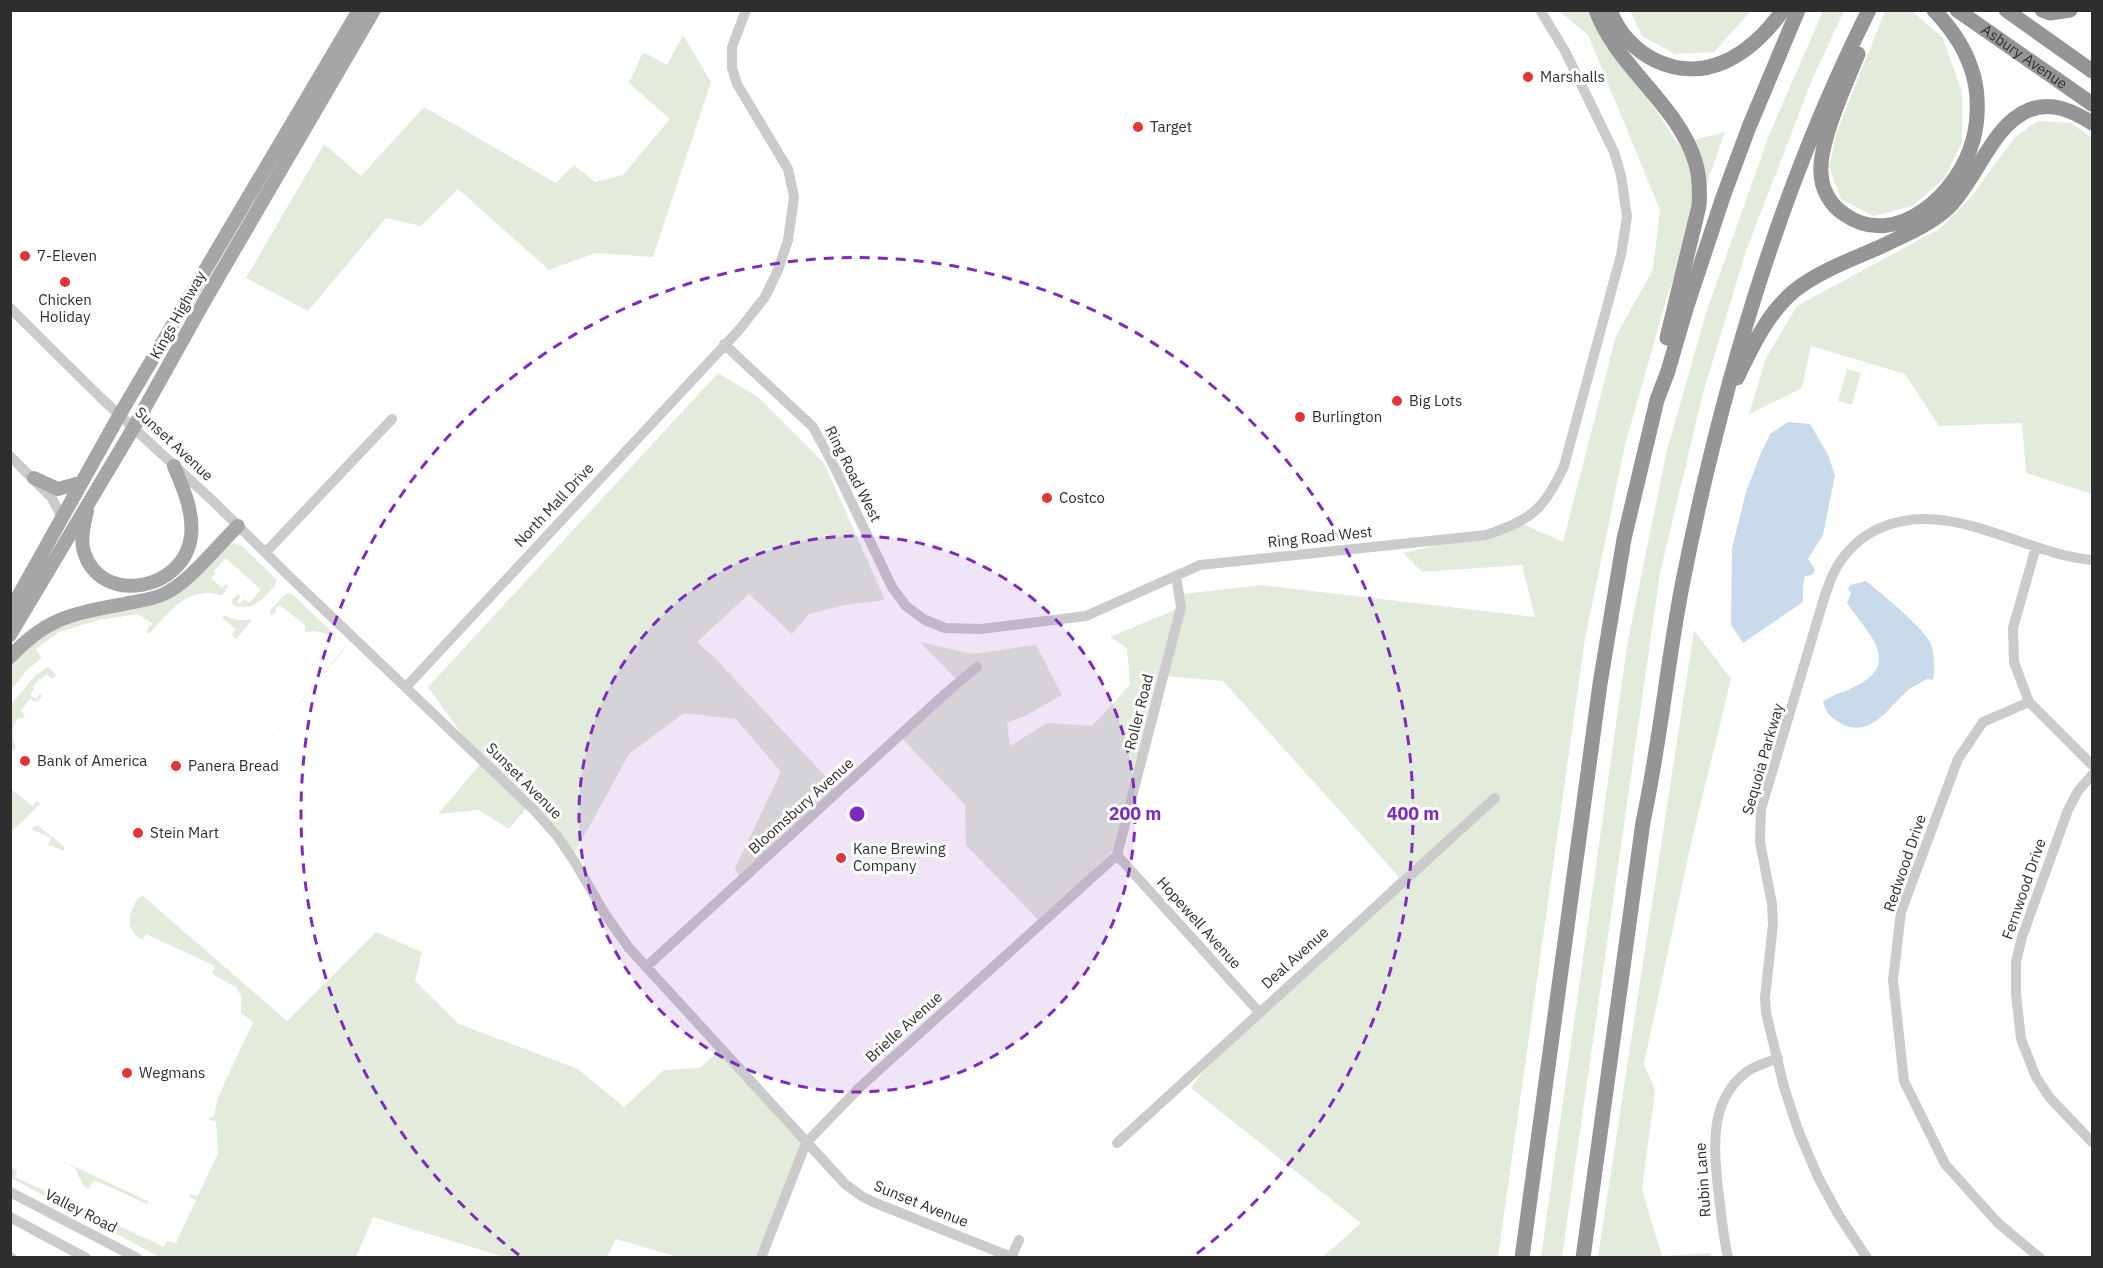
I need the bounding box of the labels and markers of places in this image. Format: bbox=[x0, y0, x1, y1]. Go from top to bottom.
place label: Marshalls bbox=[1540, 67, 1605, 86]
marker: Marshalls bbox=[1521, 70, 1535, 84]
place label: Target bbox=[1150, 117, 1192, 136]
marker: Target bbox=[1131, 120, 1145, 134]
place label: 7-Eleven bbox=[37, 246, 97, 265]
marker: 7-Eleven bbox=[18, 249, 32, 263]
marker: Chicken Holiday bbox=[58, 275, 72, 289]
place label: Chicken Holiday bbox=[38, 290, 92, 326]
place label: Big Lots bbox=[1409, 391, 1462, 410]
marker: Big Lots bbox=[1390, 394, 1404, 408]
place label: Burlington bbox=[1312, 407, 1382, 426]
marker: Burlington bbox=[1293, 410, 1307, 424]
place label: Costco bbox=[1059, 488, 1105, 507]
marker: Costco bbox=[1040, 491, 1054, 505]
place label: Bank of America bbox=[37, 751, 147, 770]
marker: Bank of America bbox=[18, 754, 32, 768]
place label: Panera Bread bbox=[188, 756, 279, 775]
marker: Panera Bread bbox=[169, 759, 183, 773]
centre of rings bbox=[847, 804, 867, 824]
place label: Stein Mart bbox=[150, 823, 219, 842]
marker: Stein Mart bbox=[131, 826, 145, 840]
place label: Kane Brewing Company bbox=[853, 839, 946, 875]
marker: Kane Brewing Company bbox=[834, 851, 848, 865]
place label: Wegmans bbox=[139, 1063, 205, 1082]
marker: Wegmans bbox=[120, 1066, 134, 1080]

